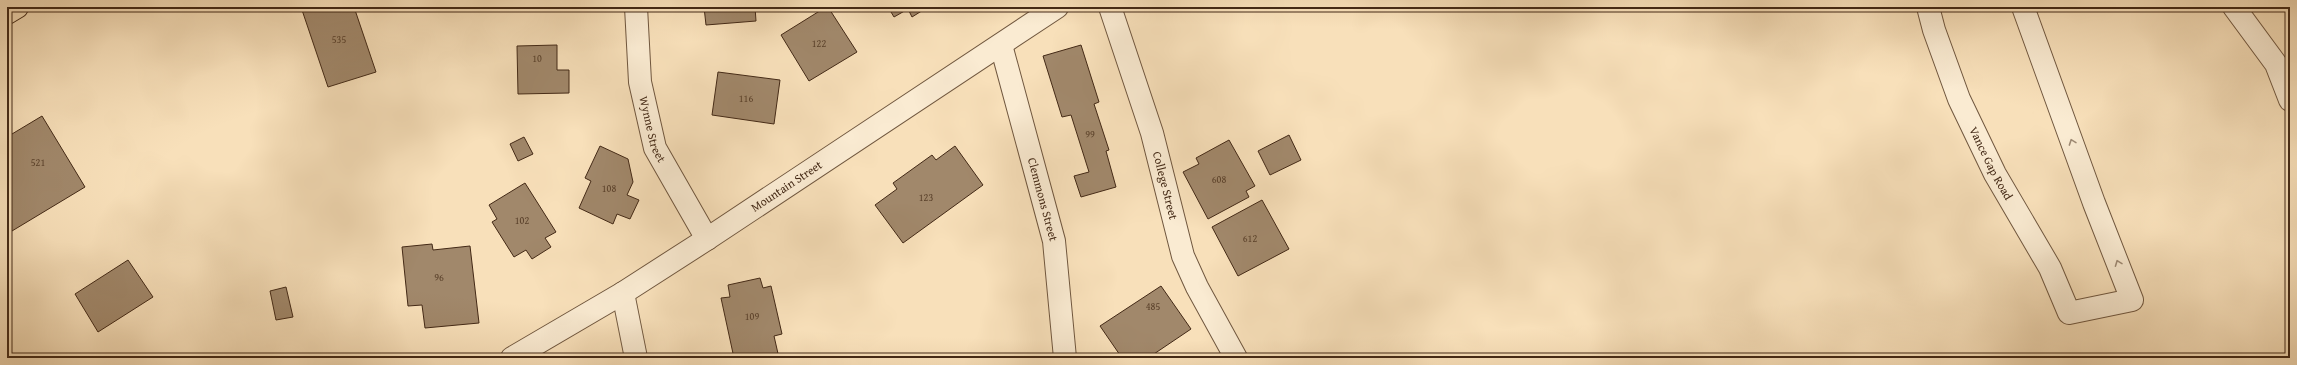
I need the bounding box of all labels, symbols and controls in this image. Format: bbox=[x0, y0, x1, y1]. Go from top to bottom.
house number: 535 bbox=[332, 32, 346, 47]
house number: 122 bbox=[812, 36, 826, 51]
house number: 10 bbox=[532, 51, 542, 66]
house number: 116 bbox=[739, 91, 753, 106]
street label: Wynne Street bbox=[635, 94, 671, 166]
street label: Vance Gap Road bbox=[1966, 124, 2018, 203]
house number: 99 bbox=[1085, 127, 1095, 142]
one-way arrow bbox=[2068, 138, 2077, 145]
street label: College Street bbox=[1149, 150, 1183, 222]
house number: 521 bbox=[31, 155, 45, 170]
street label: Mountain Street bbox=[747, 156, 826, 216]
street label: Clemmons Street bbox=[1024, 156, 1063, 244]
house number: 608 bbox=[1212, 172, 1226, 187]
house number: 108 bbox=[602, 181, 616, 196]
house number: 123 bbox=[919, 190, 933, 205]
house number: 102 bbox=[515, 213, 529, 228]
house number: 612 bbox=[1243, 231, 1257, 246]
one-way arrow bbox=[2114, 260, 2122, 267]
house number: 96 bbox=[434, 270, 444, 285]
house number: 485 bbox=[1146, 299, 1160, 314]
house number: 109 bbox=[745, 309, 759, 324]

